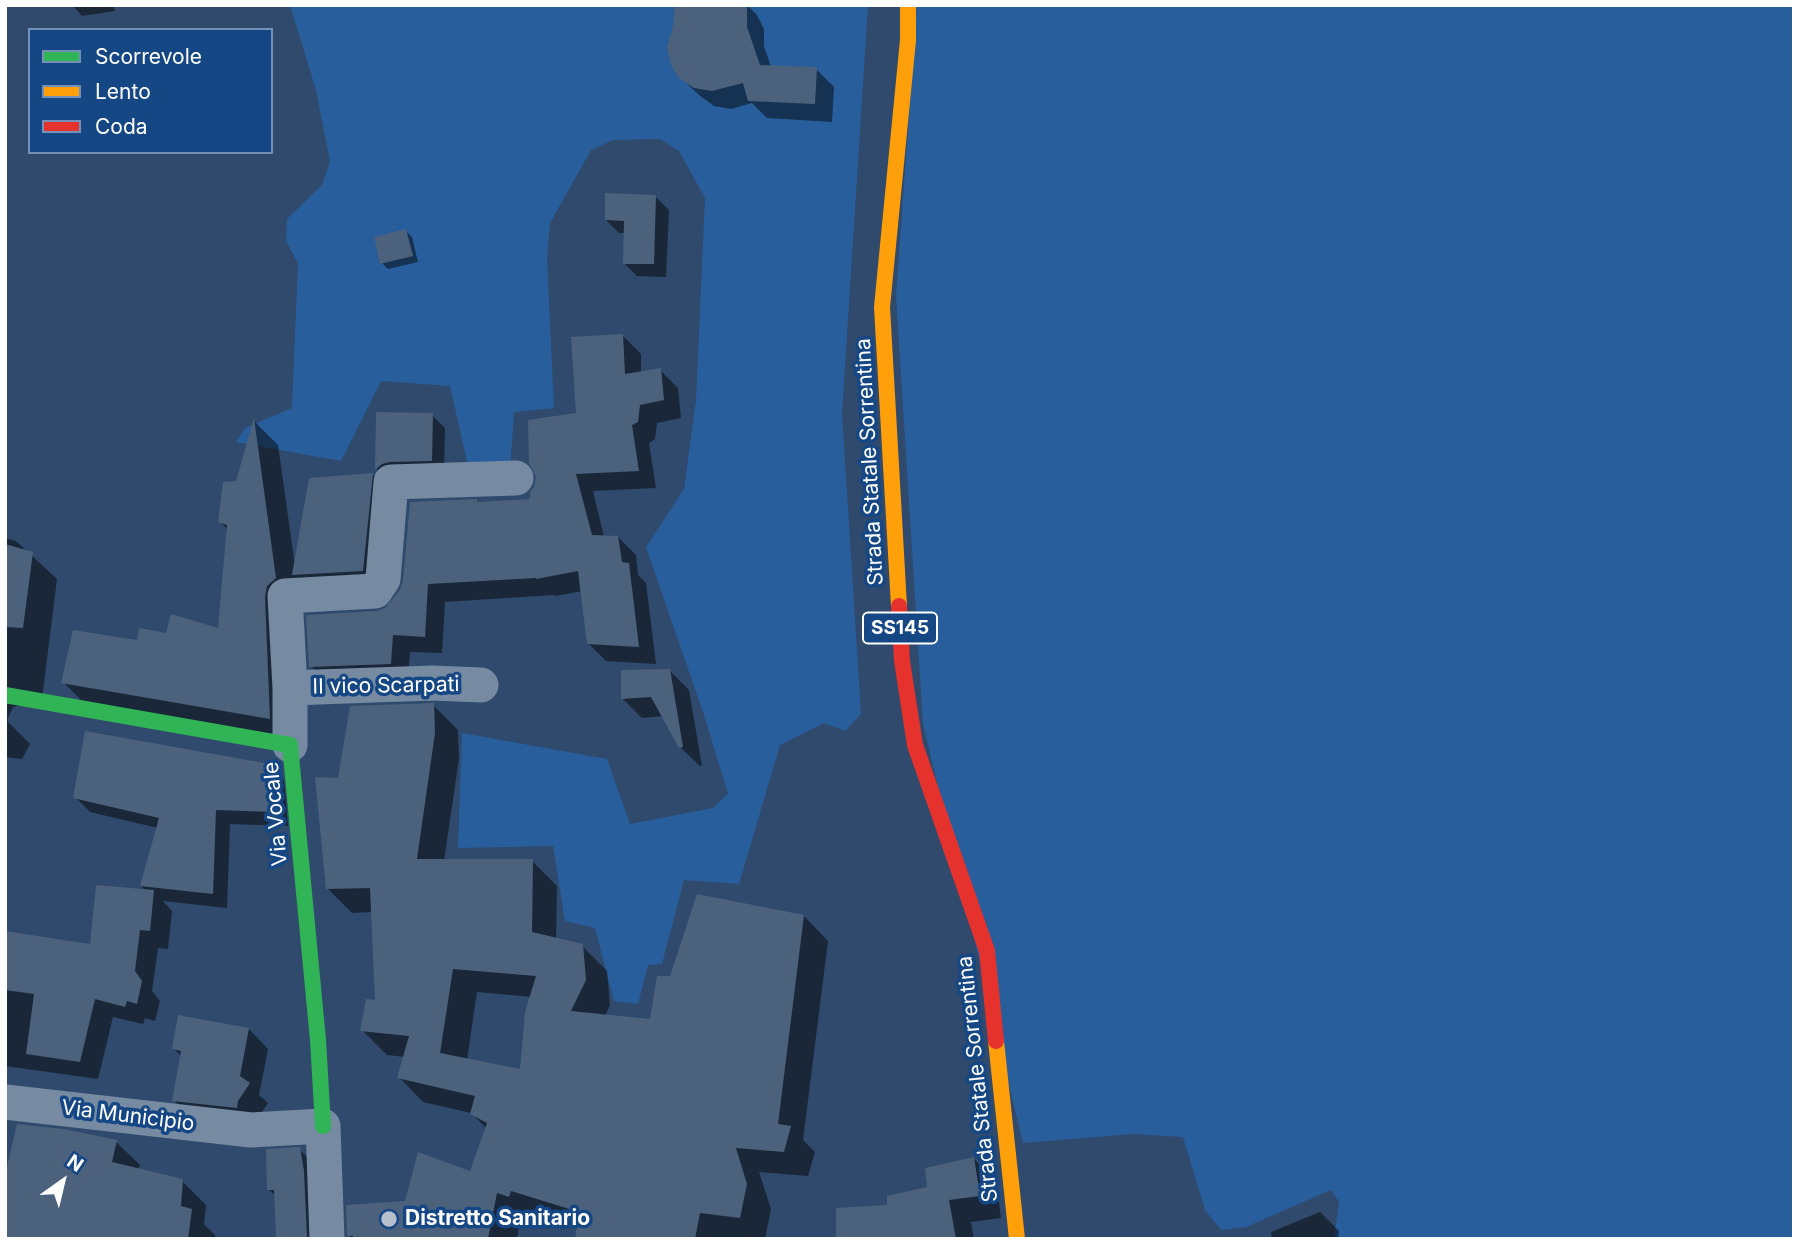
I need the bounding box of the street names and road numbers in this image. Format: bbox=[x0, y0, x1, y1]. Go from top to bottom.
street label: Strada Statale Sorrentina bbox=[851, 338, 889, 586]
road number: SS145 bbox=[863, 612, 937, 643]
street label: II vico Scarpati bbox=[312, 672, 460, 700]
street label: Via Vocale bbox=[259, 761, 293, 867]
street label: Strada Statale Sorrentina bbox=[953, 955, 1003, 1203]
street label: Via Municipio bbox=[60, 1095, 196, 1137]

